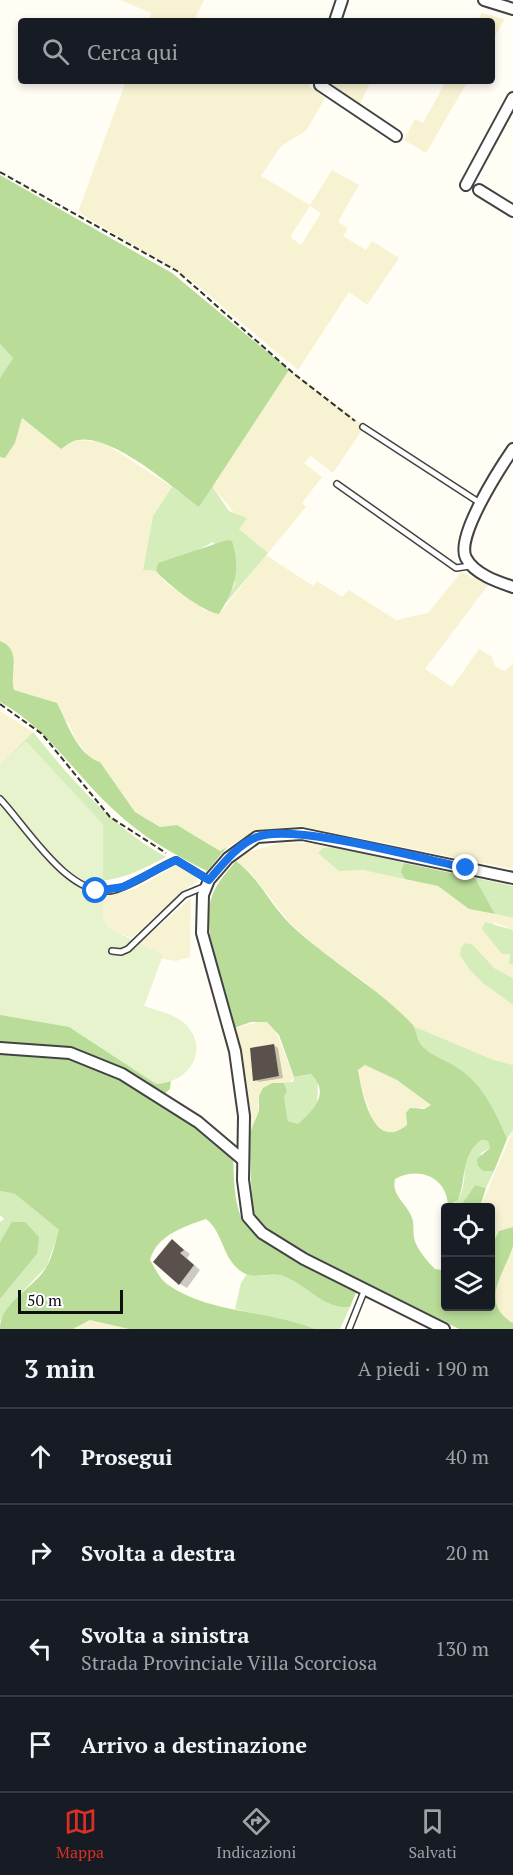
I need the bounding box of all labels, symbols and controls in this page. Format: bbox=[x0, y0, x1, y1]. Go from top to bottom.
search box bbox=[18, 18, 495, 84]
icon: search bbox=[39, 35, 72, 68]
text: Cerca qui bbox=[87, 37, 178, 66]
route end bbox=[452, 854, 478, 880]
route start bbox=[82, 877, 108, 903]
map controls bbox=[441, 1203, 495, 1311]
button: locate bbox=[441, 1203, 495, 1257]
button: layers bbox=[441, 1257, 495, 1311]
scale bar bbox=[18, 1287, 123, 1314]
text: 50 m bbox=[27, 1289, 62, 1311]
text: 3 min bbox=[24, 1351, 95, 1385]
text: A piedi · 190 m bbox=[358, 1355, 489, 1382]
icon: ahead bbox=[24, 1440, 57, 1473]
text: Prosegui bbox=[81, 1442, 173, 1471]
text: 40 m bbox=[446, 1443, 489, 1470]
icon: right bbox=[24, 1536, 57, 1569]
text: Svolta a destra bbox=[81, 1538, 236, 1567]
text: 20 m bbox=[446, 1539, 489, 1566]
text: Svolta a sinistra bbox=[81, 1620, 250, 1649]
icon: left bbox=[24, 1632, 57, 1665]
text: 130 m bbox=[435, 1635, 489, 1662]
text: Strada Provinciale Villa Scorciosa bbox=[81, 1649, 377, 1676]
icon: arrive bbox=[24, 1728, 57, 1761]
text: Arrivo a destinazione bbox=[81, 1730, 307, 1759]
tab: Mappa bbox=[56, 1805, 104, 1863]
tab: Indicazioni bbox=[216, 1805, 296, 1863]
tab: Salvati bbox=[409, 1805, 457, 1863]

